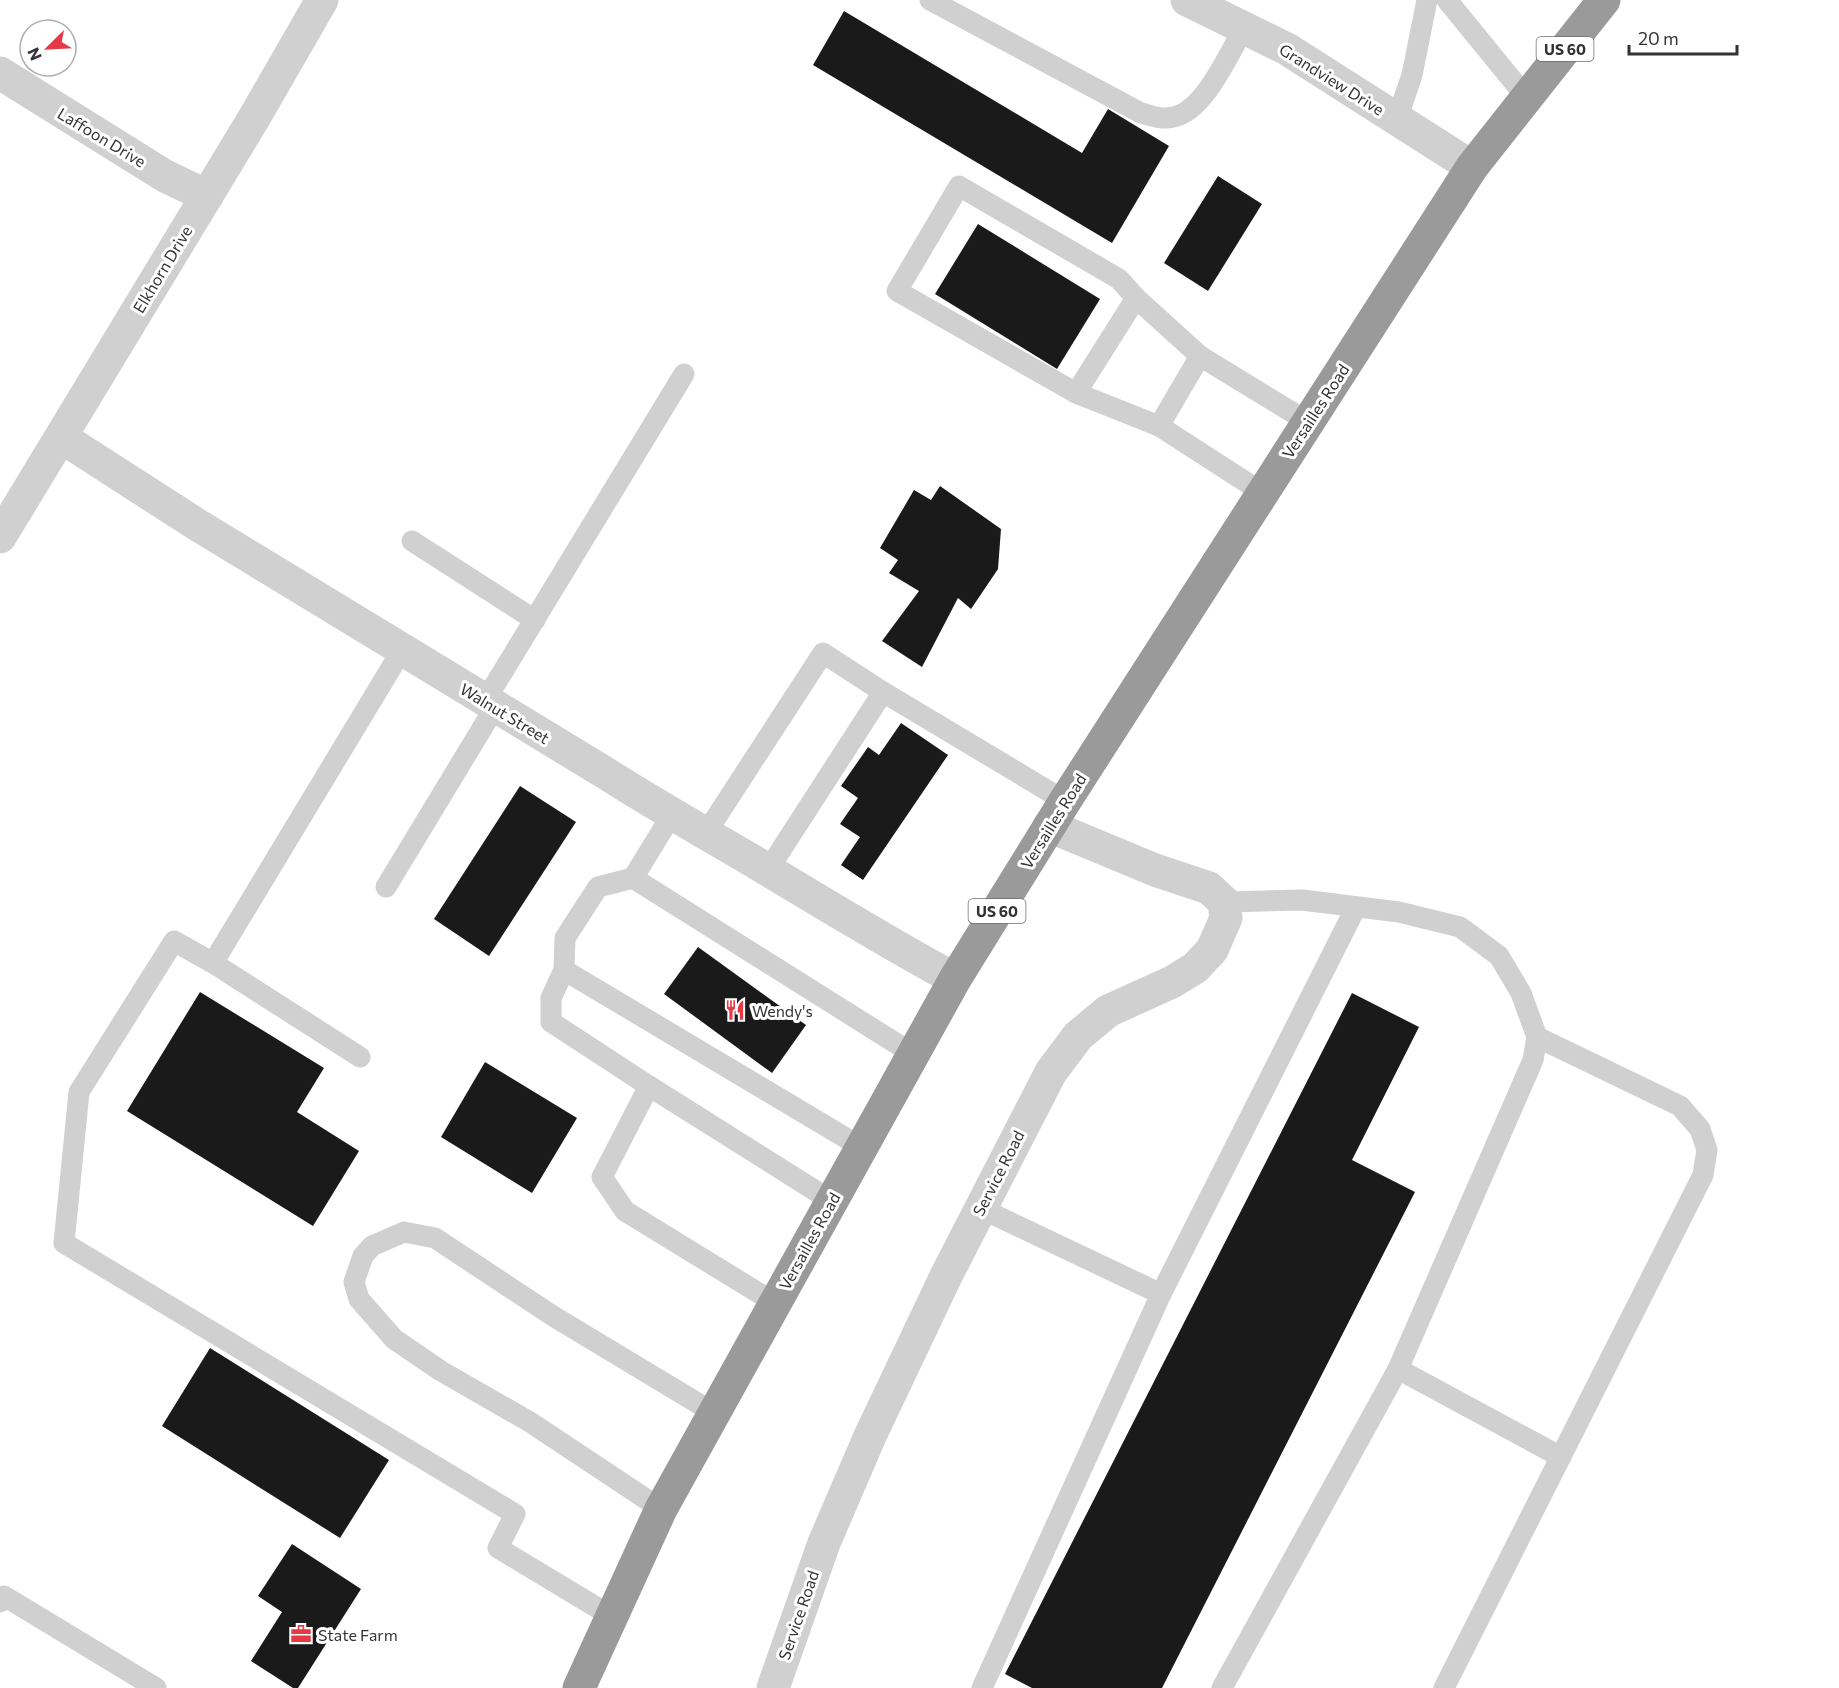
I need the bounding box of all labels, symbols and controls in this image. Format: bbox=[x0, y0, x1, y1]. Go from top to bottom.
north arrow bbox=[18, 18, 78, 78]
scale bar bbox=[1629, 18, 1737, 56]
text: 20 m bbox=[1638, 27, 1679, 49]
road number: US 60 bbox=[1536, 37, 1594, 61]
street label: Grandview Drive bbox=[1276, 39, 1388, 119]
text: N bbox=[23, 45, 45, 64]
street label: Laffoon Drive bbox=[54, 103, 150, 171]
street label: Elkhorn Drive bbox=[129, 222, 195, 316]
street label: Versailles Road bbox=[1277, 360, 1353, 462]
street label: Walnut Street bbox=[457, 679, 553, 747]
street label: Versailles Road bbox=[1016, 770, 1090, 872]
road number: US 60 bbox=[968, 899, 1026, 923]
restaurant icon: Wendy's bbox=[723, 998, 747, 1022]
place label: Wendy's bbox=[752, 1001, 813, 1020]
street label: Service Road bbox=[968, 1127, 1028, 1219]
street label: Versailles Road bbox=[774, 1189, 844, 1293]
street label: Service Road bbox=[774, 1568, 822, 1662]
office icon: State Farm bbox=[289, 1622, 313, 1646]
place label: State Farm bbox=[318, 1625, 398, 1644]

